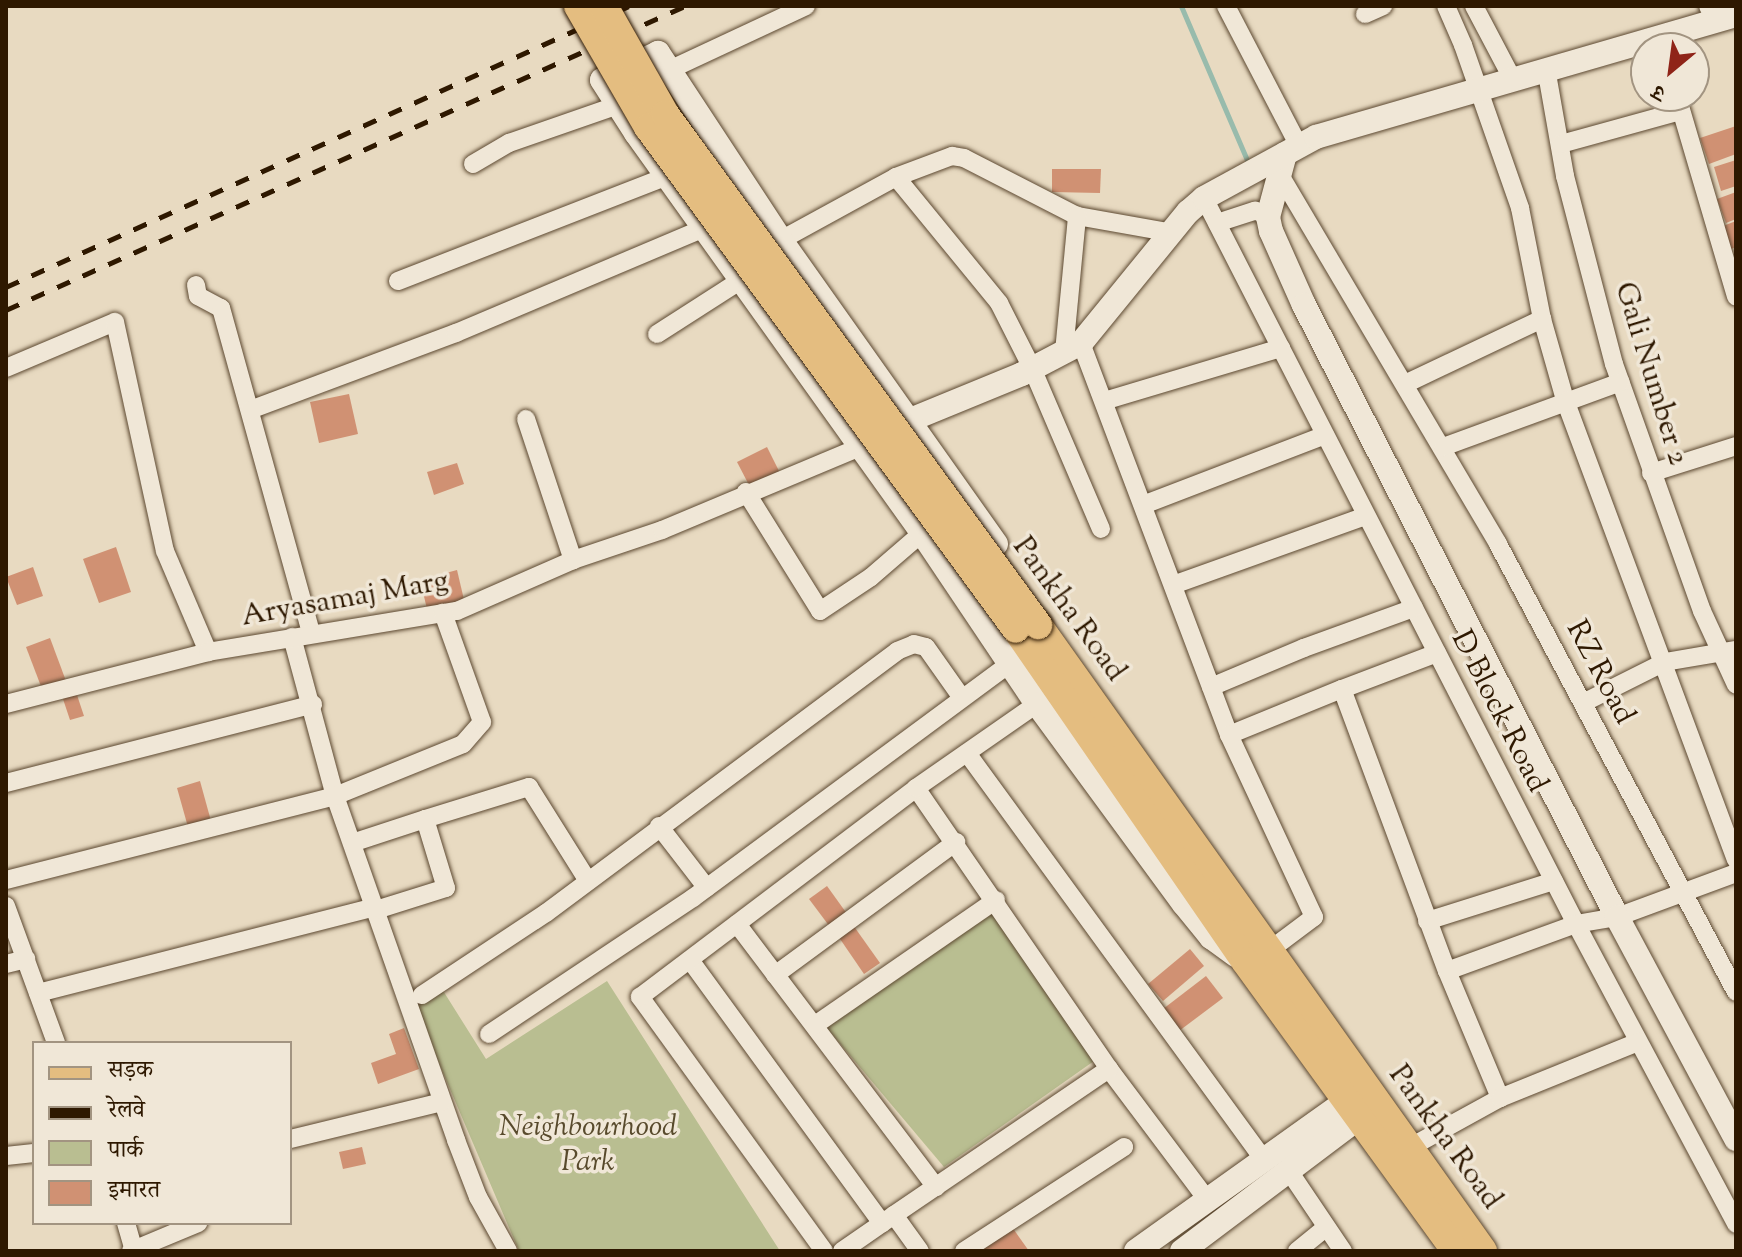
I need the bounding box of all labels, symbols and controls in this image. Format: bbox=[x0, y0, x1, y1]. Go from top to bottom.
north arrow bbox=[1630, 32, 1710, 112]
text: उ bbox=[1647, 75, 1672, 108]
street label: Gali Number 2 bbox=[1605, 278, 1695, 470]
street label: Pankha Road bbox=[1004, 531, 1132, 689]
street label: Aryasamaj Marg bbox=[239, 564, 451, 636]
street label: RZ Road bbox=[1557, 615, 1641, 731]
street label: D Block Road bbox=[1442, 625, 1554, 799]
legend bbox=[32, 1041, 292, 1225]
text: सड़क bbox=[108, 1054, 153, 1088]
street label: Pankha Road bbox=[1380, 1059, 1508, 1217]
text: रेलवे bbox=[108, 1094, 145, 1128]
park label: Neighbourhood Park bbox=[499, 1110, 677, 1180]
text: पार्क bbox=[108, 1134, 143, 1168]
text: इमारत bbox=[108, 1174, 160, 1208]

